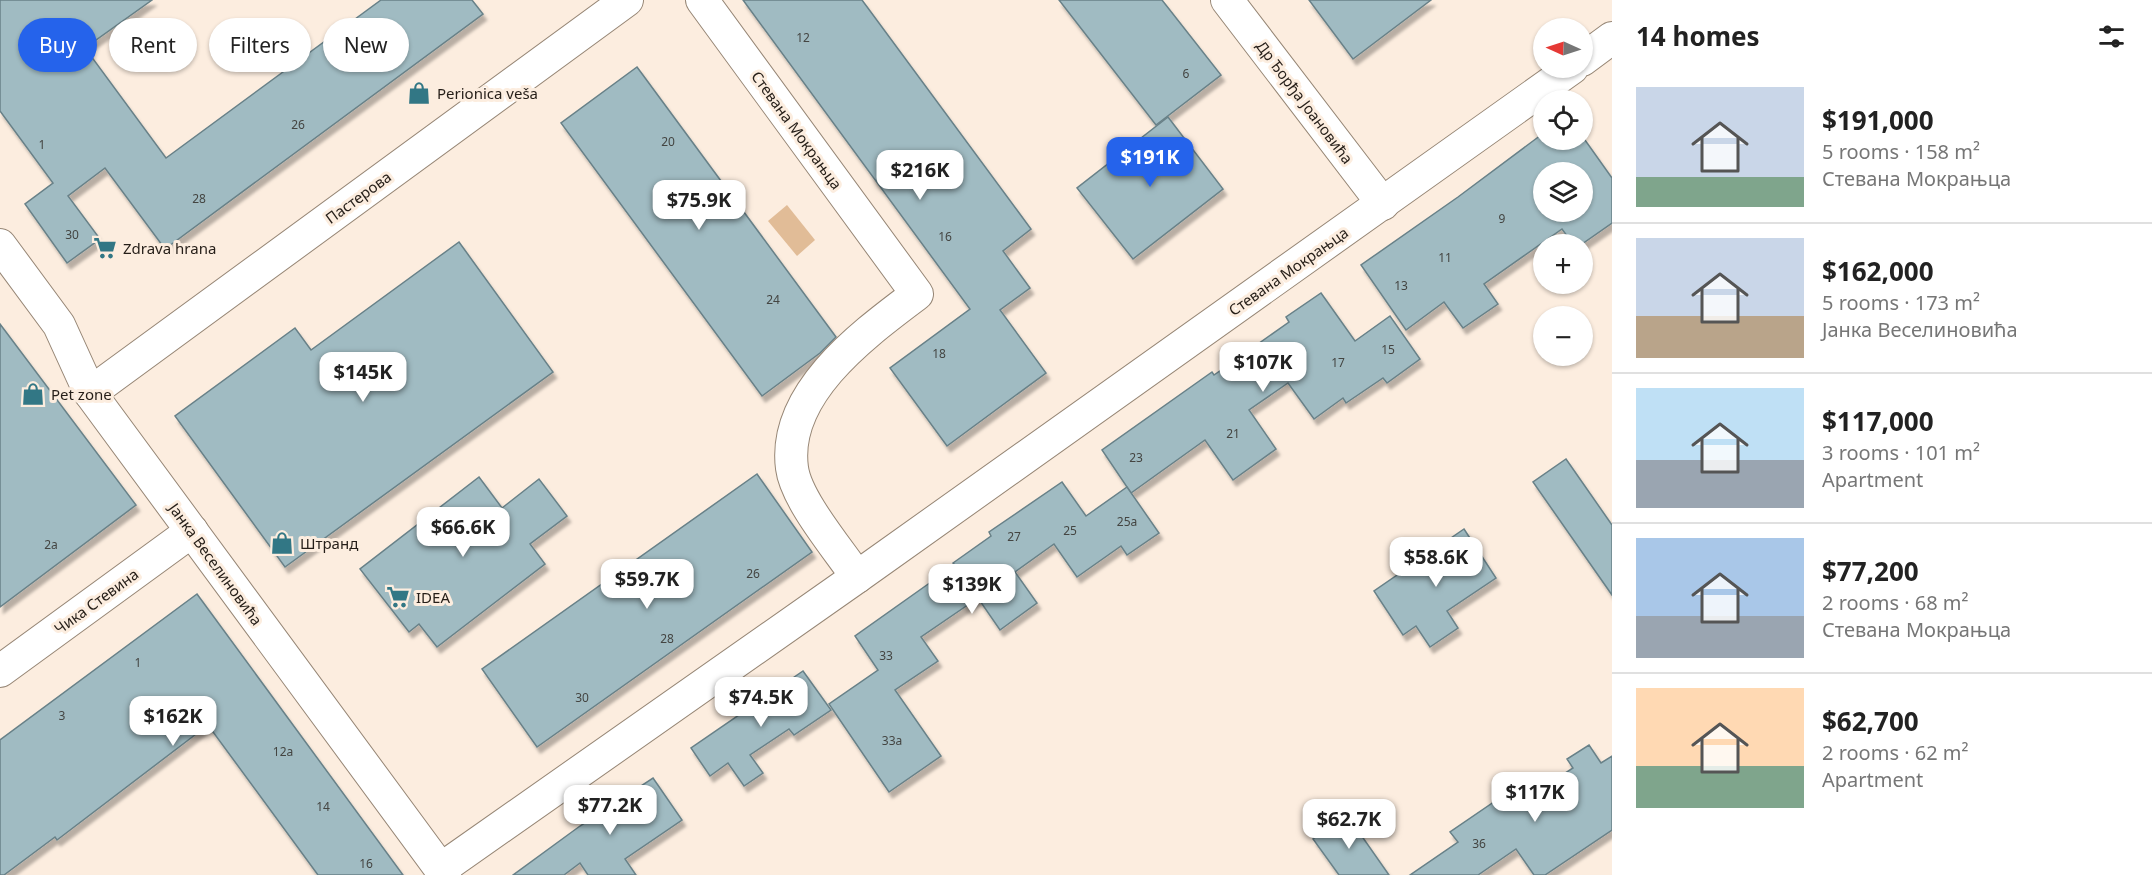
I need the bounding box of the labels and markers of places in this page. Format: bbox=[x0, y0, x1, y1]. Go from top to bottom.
shop icon: Perionica veša bbox=[406, 80, 432, 106]
place label: Perionica veša bbox=[437, 83, 538, 103]
pin: $191K bbox=[1108, 137, 1192, 188]
pin: $216K bbox=[878, 150, 962, 201]
pin: $75.9K bbox=[650, 180, 748, 231]
supermarket icon: Zdrava hrana bbox=[92, 235, 118, 261]
place label: Zdrava hrana bbox=[123, 238, 216, 258]
pin: $107K bbox=[1221, 342, 1305, 393]
pin: $145K bbox=[321, 352, 405, 403]
shop icon: Pet zone bbox=[20, 381, 46, 407]
place label: Pet zone bbox=[51, 384, 112, 404]
pin: $66.6K bbox=[414, 507, 512, 558]
shop icon: Штранд bbox=[269, 530, 295, 556]
place label: Штранд bbox=[300, 533, 358, 553]
pin: $58.6K bbox=[1387, 537, 1485, 588]
pin: $59.7K bbox=[598, 559, 696, 610]
pin: $139K bbox=[930, 564, 1014, 615]
supermarket icon: IDEA bbox=[385, 584, 411, 610]
place label: IDEA bbox=[416, 587, 450, 607]
pin: $74.5K bbox=[712, 677, 810, 728]
pin: $162K bbox=[131, 696, 215, 747]
pin: $117K bbox=[1493, 772, 1577, 823]
pin: $77.2K bbox=[561, 785, 659, 836]
pin: $62.7K bbox=[1300, 799, 1398, 850]

